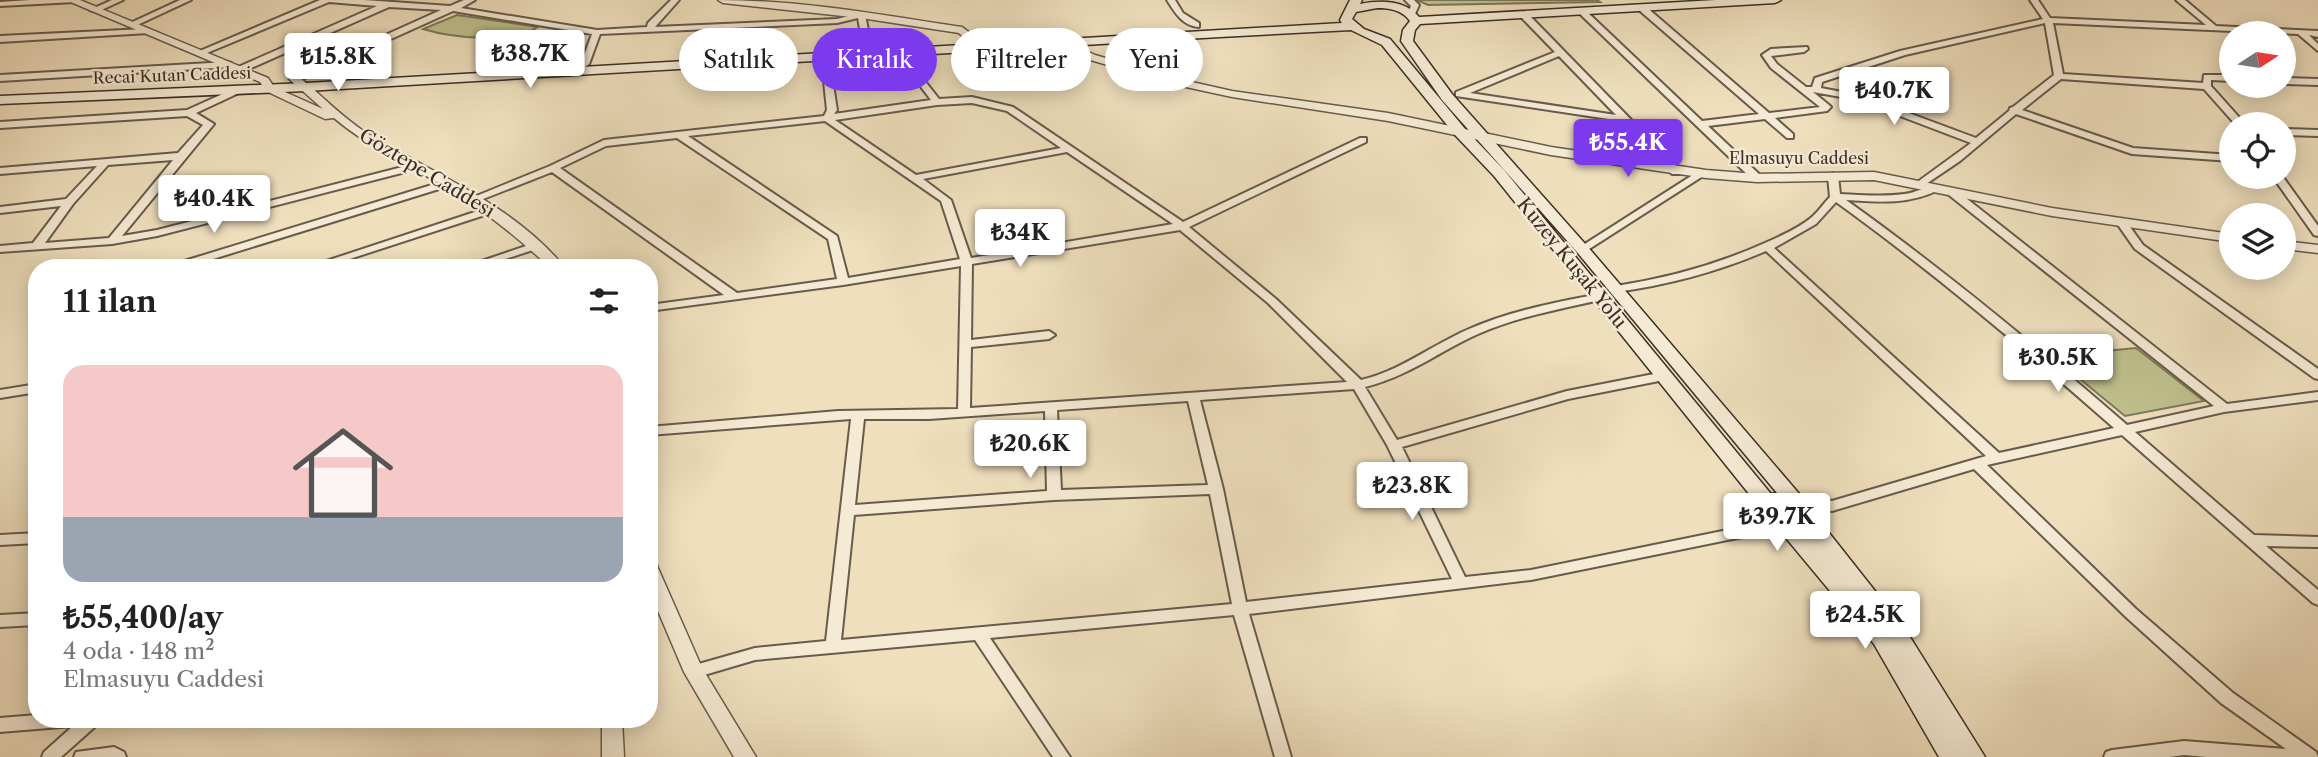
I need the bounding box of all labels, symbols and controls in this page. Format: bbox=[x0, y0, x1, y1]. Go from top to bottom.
north arrow bbox=[2219, 21, 2296, 98]
map controls bbox=[2219, 21, 2296, 280]
chip: Satılık bbox=[679, 28, 798, 91]
chip: Kiralık bbox=[812, 28, 937, 91]
chip: Filtreler bbox=[951, 28, 1091, 91]
chip: Yeni bbox=[1105, 28, 1203, 91]
pin: ₺38.7K bbox=[473, 31, 587, 90]
pin: ₺15.8K bbox=[281, 34, 395, 93]
text: ₺38.7K bbox=[492, 39, 568, 67]
text: ₺15.8K bbox=[300, 42, 376, 70]
street label: Recai Kutan Caddesi bbox=[93, 62, 252, 88]
pin: ₺40.7K bbox=[1837, 68, 1951, 127]
text: ₺40.7K bbox=[1855, 76, 1933, 104]
button: locate bbox=[2219, 112, 2296, 189]
pin: ₺55.4K bbox=[1571, 120, 1685, 179]
street label: Göztepe Caddesi bbox=[355, 123, 499, 223]
text: ₺55.4K bbox=[1590, 128, 1666, 156]
street label: Elmasuyu Caddesi bbox=[1729, 148, 1869, 168]
pin: ₺40.4K bbox=[157, 176, 271, 235]
text: ₺40.4K bbox=[174, 184, 254, 212]
street label: Kuzey Kuşak Yolu bbox=[1512, 193, 1632, 333]
button: layers bbox=[2219, 203, 2296, 280]
pin: ₺34K bbox=[979, 210, 1061, 269]
text: ₺34K bbox=[991, 218, 1049, 246]
icon: filters bbox=[585, 282, 623, 320]
text: 11 ilan bbox=[63, 283, 157, 320]
pin: ₺30.5K bbox=[2001, 334, 2115, 394]
text: ₺30.5K bbox=[2019, 343, 2097, 371]
icon: home bbox=[280, 410, 406, 536]
pin: ₺20.6K bbox=[973, 420, 1087, 480]
text: ₺20.6K bbox=[990, 429, 1070, 457]
pin: ₺23.8K bbox=[1355, 462, 1469, 522]
text: ₺23.8K bbox=[1373, 471, 1451, 499]
pin: ₺39.7K bbox=[1720, 494, 1834, 553]
text: ₺39.7K bbox=[1739, 502, 1815, 530]
pin: ₺24.5K bbox=[1808, 592, 1922, 651]
text: ₺55,400/ay bbox=[63, 599, 223, 636]
text: ₺24.5K bbox=[1826, 600, 1904, 628]
text: 4 oda · 148 m² bbox=[63, 637, 215, 665]
text: Elmasuyu Caddesi bbox=[63, 665, 264, 693]

